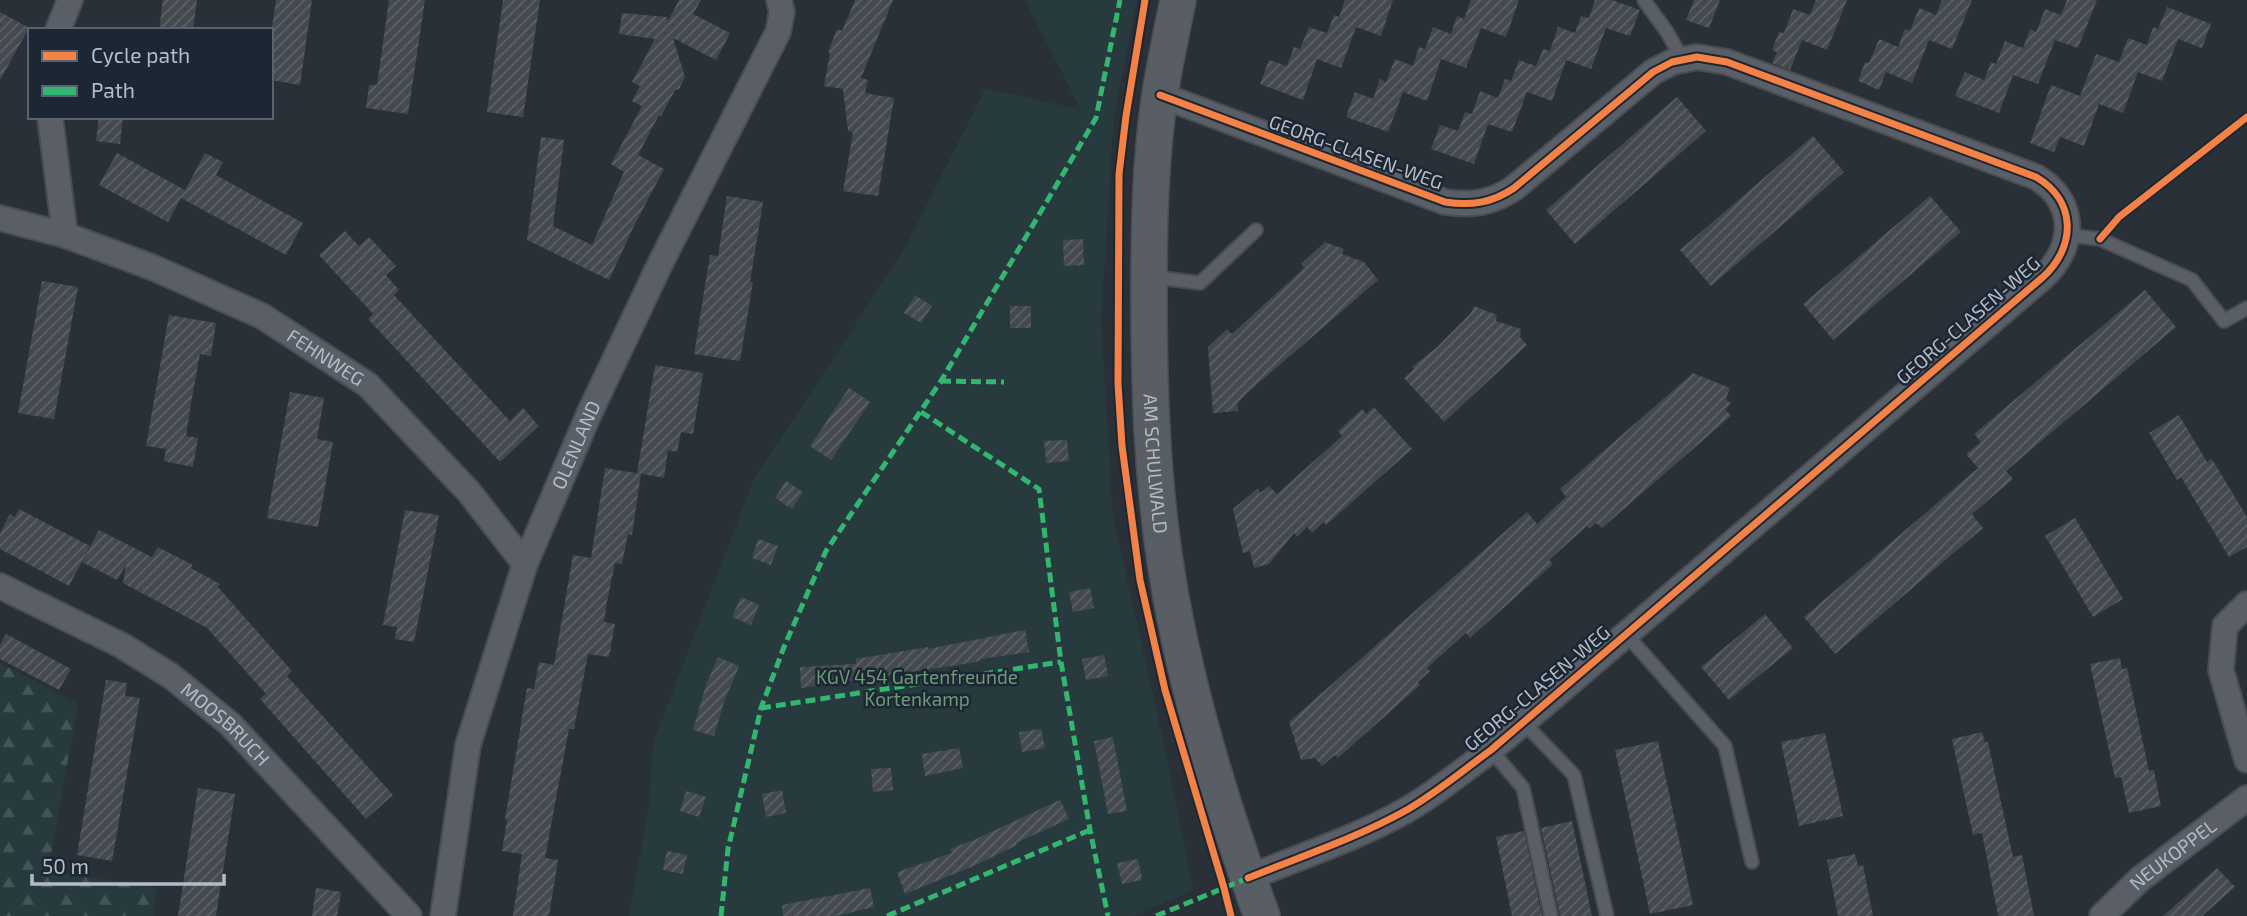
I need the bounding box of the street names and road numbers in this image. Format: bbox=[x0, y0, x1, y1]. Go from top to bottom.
street label: GEORG-CLASEN-WEG bbox=[1266, 109, 1446, 194]
street label: GEORG-CLASEN-WEG bbox=[1891, 251, 2044, 388]
street label: FEHNWEG bbox=[283, 323, 369, 390]
street label: AM SCHULWALD bbox=[1140, 393, 1173, 535]
street label: OLENLAND bbox=[546, 397, 605, 493]
street label: GEORG-CLASEN-WEG bbox=[1459, 620, 1614, 755]
street label: MOOSBRUCH bbox=[177, 677, 275, 770]
street label: NEUKOPPEL bbox=[2124, 813, 2221, 894]

